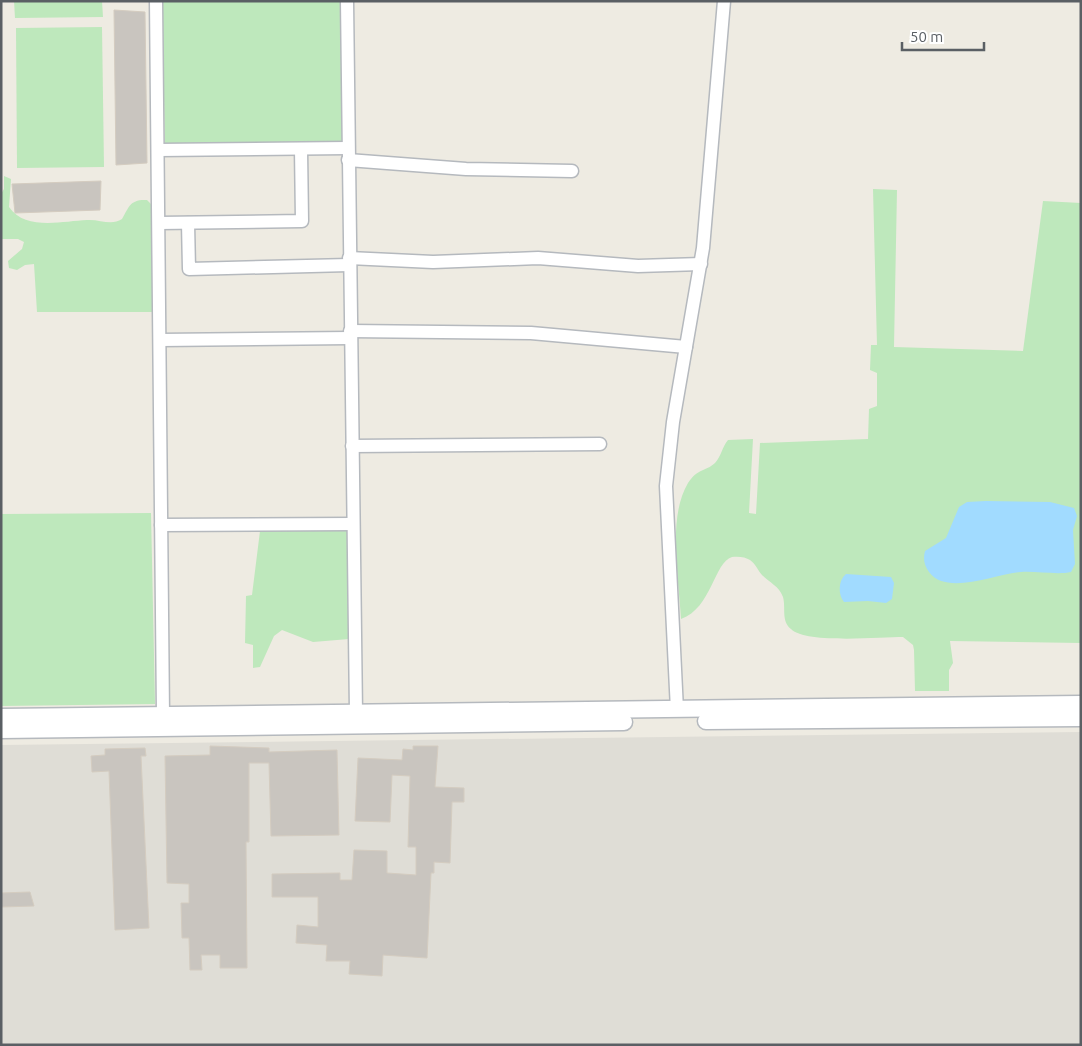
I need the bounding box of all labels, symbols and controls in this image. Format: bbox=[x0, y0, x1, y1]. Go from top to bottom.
scale bar bbox=[902, 20, 984, 52]
text: 50 m bbox=[910, 28, 943, 45]

